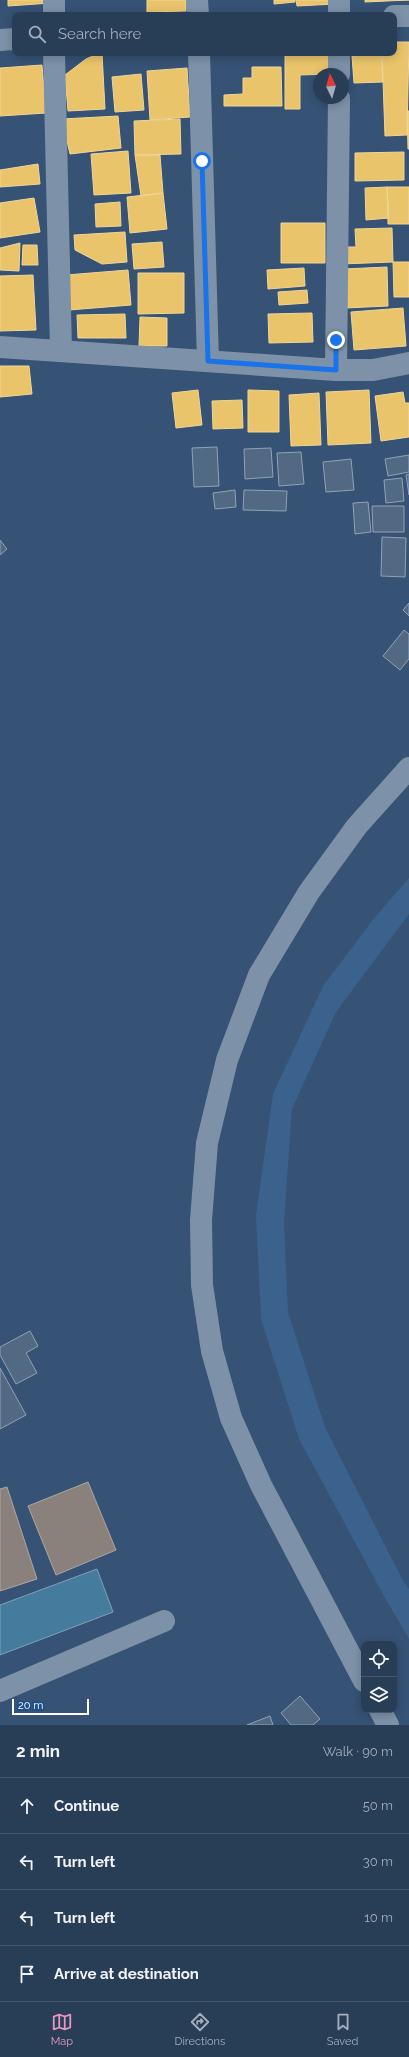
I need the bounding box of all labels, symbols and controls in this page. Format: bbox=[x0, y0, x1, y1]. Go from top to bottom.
search box bbox=[12, 12, 397, 56]
icon: search bbox=[26, 23, 48, 45]
text: Search here bbox=[58, 25, 141, 43]
north arrow bbox=[313, 68, 349, 104]
route start bbox=[193, 152, 211, 170]
route end bbox=[327, 331, 345, 349]
map controls bbox=[361, 1641, 397, 1713]
button: locate bbox=[361, 1641, 397, 1677]
button: layers bbox=[361, 1677, 397, 1713]
scale bar bbox=[12, 1697, 89, 1716]
text: 20 m bbox=[18, 1699, 43, 1712]
text: 2 min bbox=[16, 1741, 60, 1761]
text: Walk · 90 m bbox=[323, 1744, 393, 1759]
icon: ahead bbox=[16, 1795, 38, 1817]
text: Continue bbox=[54, 1797, 119, 1815]
text: 50 m bbox=[363, 1798, 393, 1813]
icon: left bbox=[16, 1851, 38, 1873]
text: Turn left bbox=[54, 1853, 115, 1871]
text: 30 m bbox=[363, 1854, 393, 1869]
icon: left bbox=[16, 1907, 38, 1929]
text: Turn left bbox=[54, 1909, 115, 1927]
text: 10 m bbox=[364, 1910, 393, 1925]
icon: arrive bbox=[16, 1963, 38, 1985]
text: Arrive at destination bbox=[54, 1965, 199, 1983]
tab: Map bbox=[51, 2011, 73, 2048]
tab: Directions bbox=[175, 2011, 225, 2048]
tab: Saved bbox=[327, 2011, 358, 2048]

